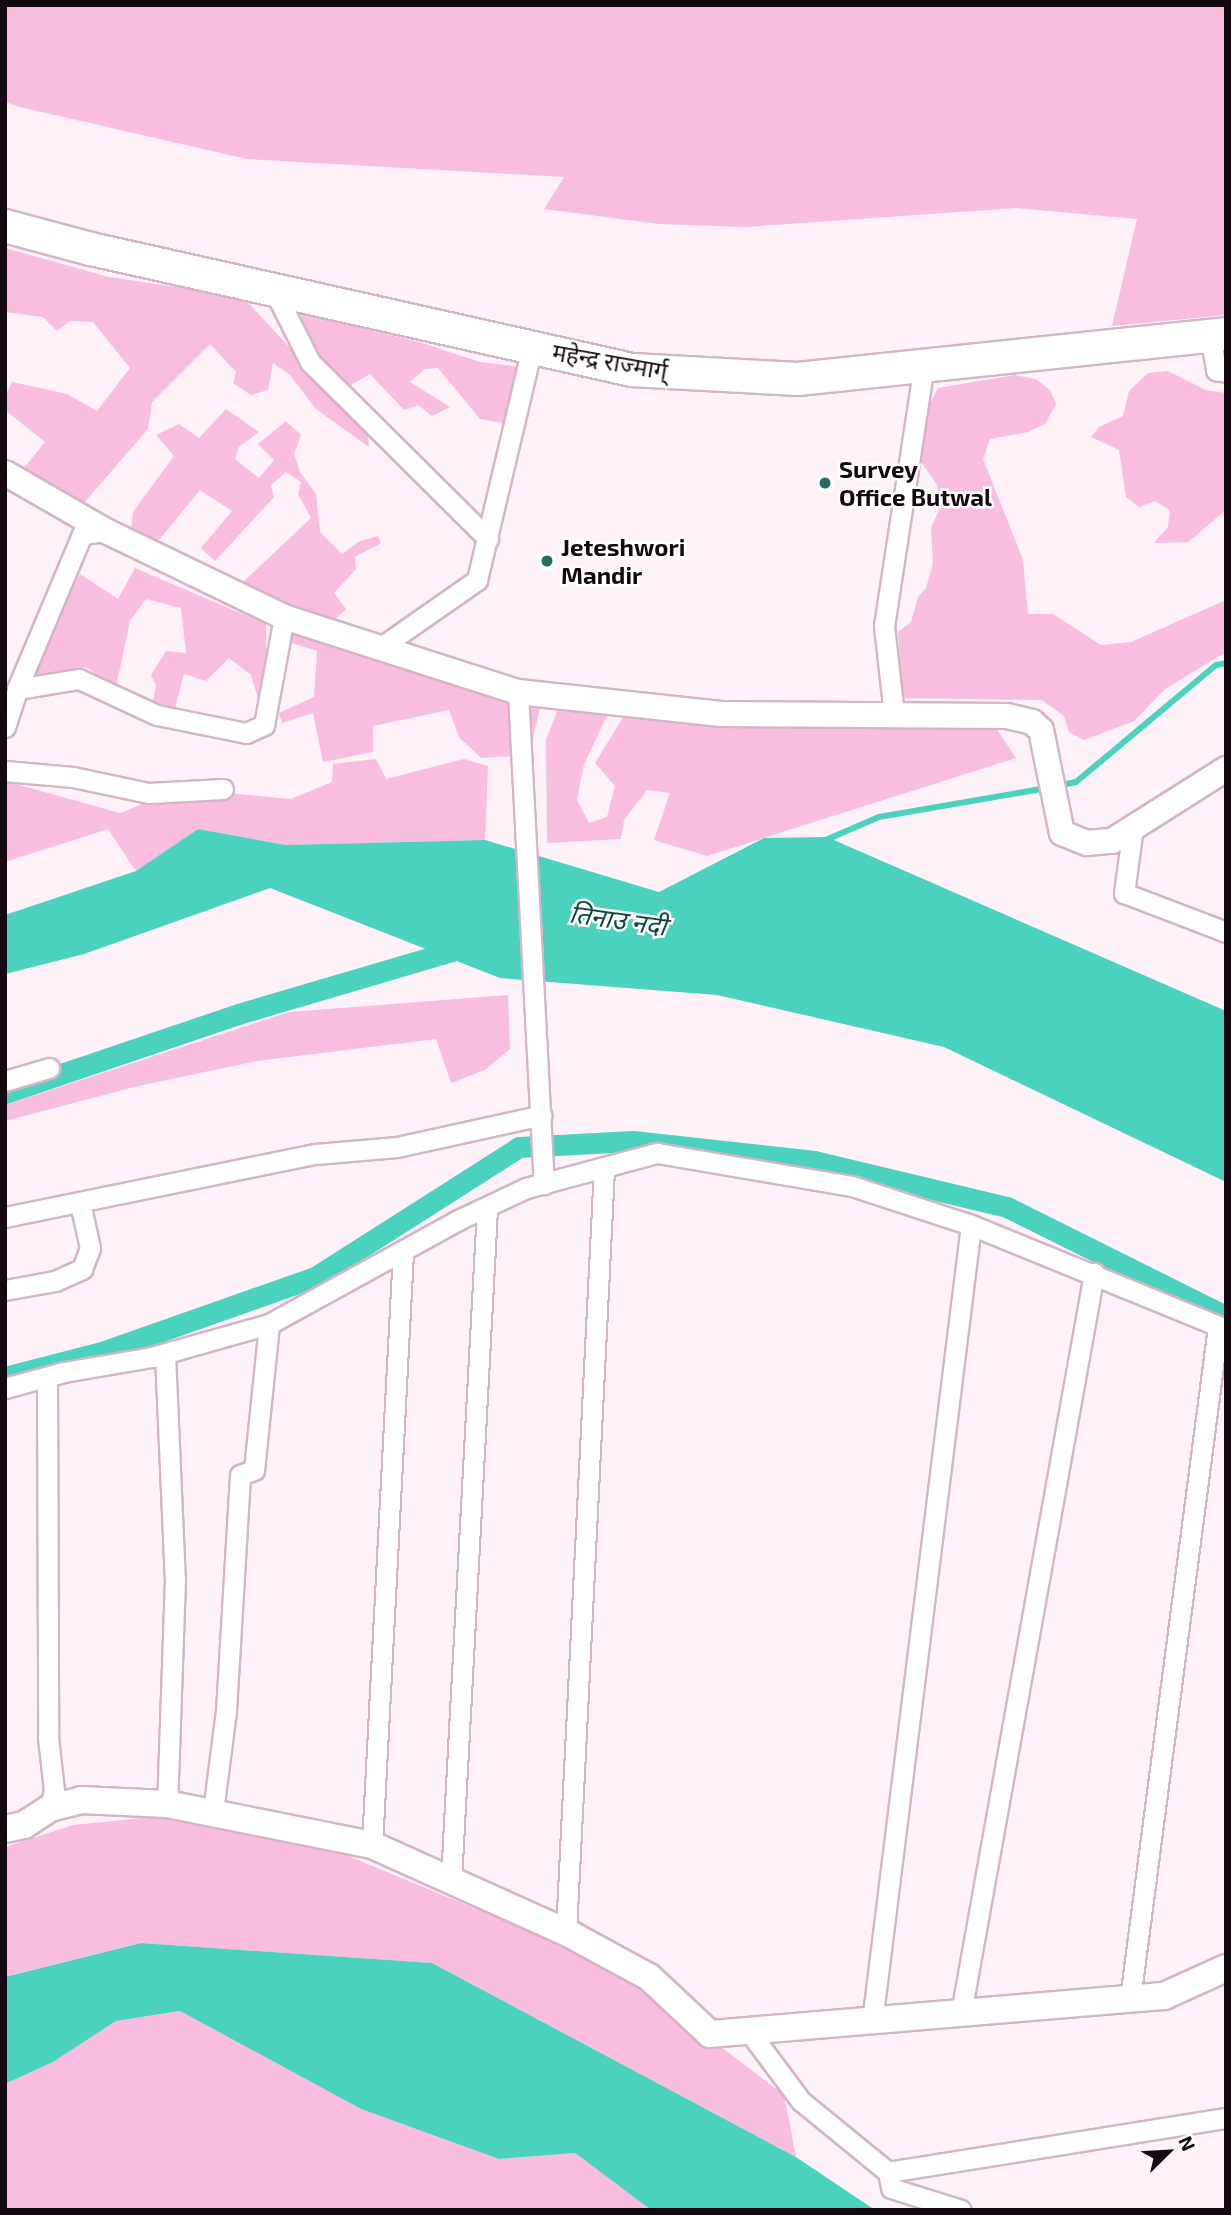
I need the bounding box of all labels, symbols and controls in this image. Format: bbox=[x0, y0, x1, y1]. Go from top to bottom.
street label: महेन्द्र राज्मार्ग् bbox=[550, 337, 670, 385]
place label: Survey Office Butwal bbox=[839, 455, 992, 511]
marker: Survey Office Butwal bbox=[817, 475, 833, 491]
place label: Jeteshwori Mandir bbox=[561, 533, 685, 589]
marker: Jeteshwori Mandir bbox=[539, 553, 555, 569]
water label: तिनाउ नदी bbox=[567, 897, 669, 941]
north arrow bbox=[1133, 2117, 1203, 2187]
text: N bbox=[1174, 2132, 1201, 2154]

